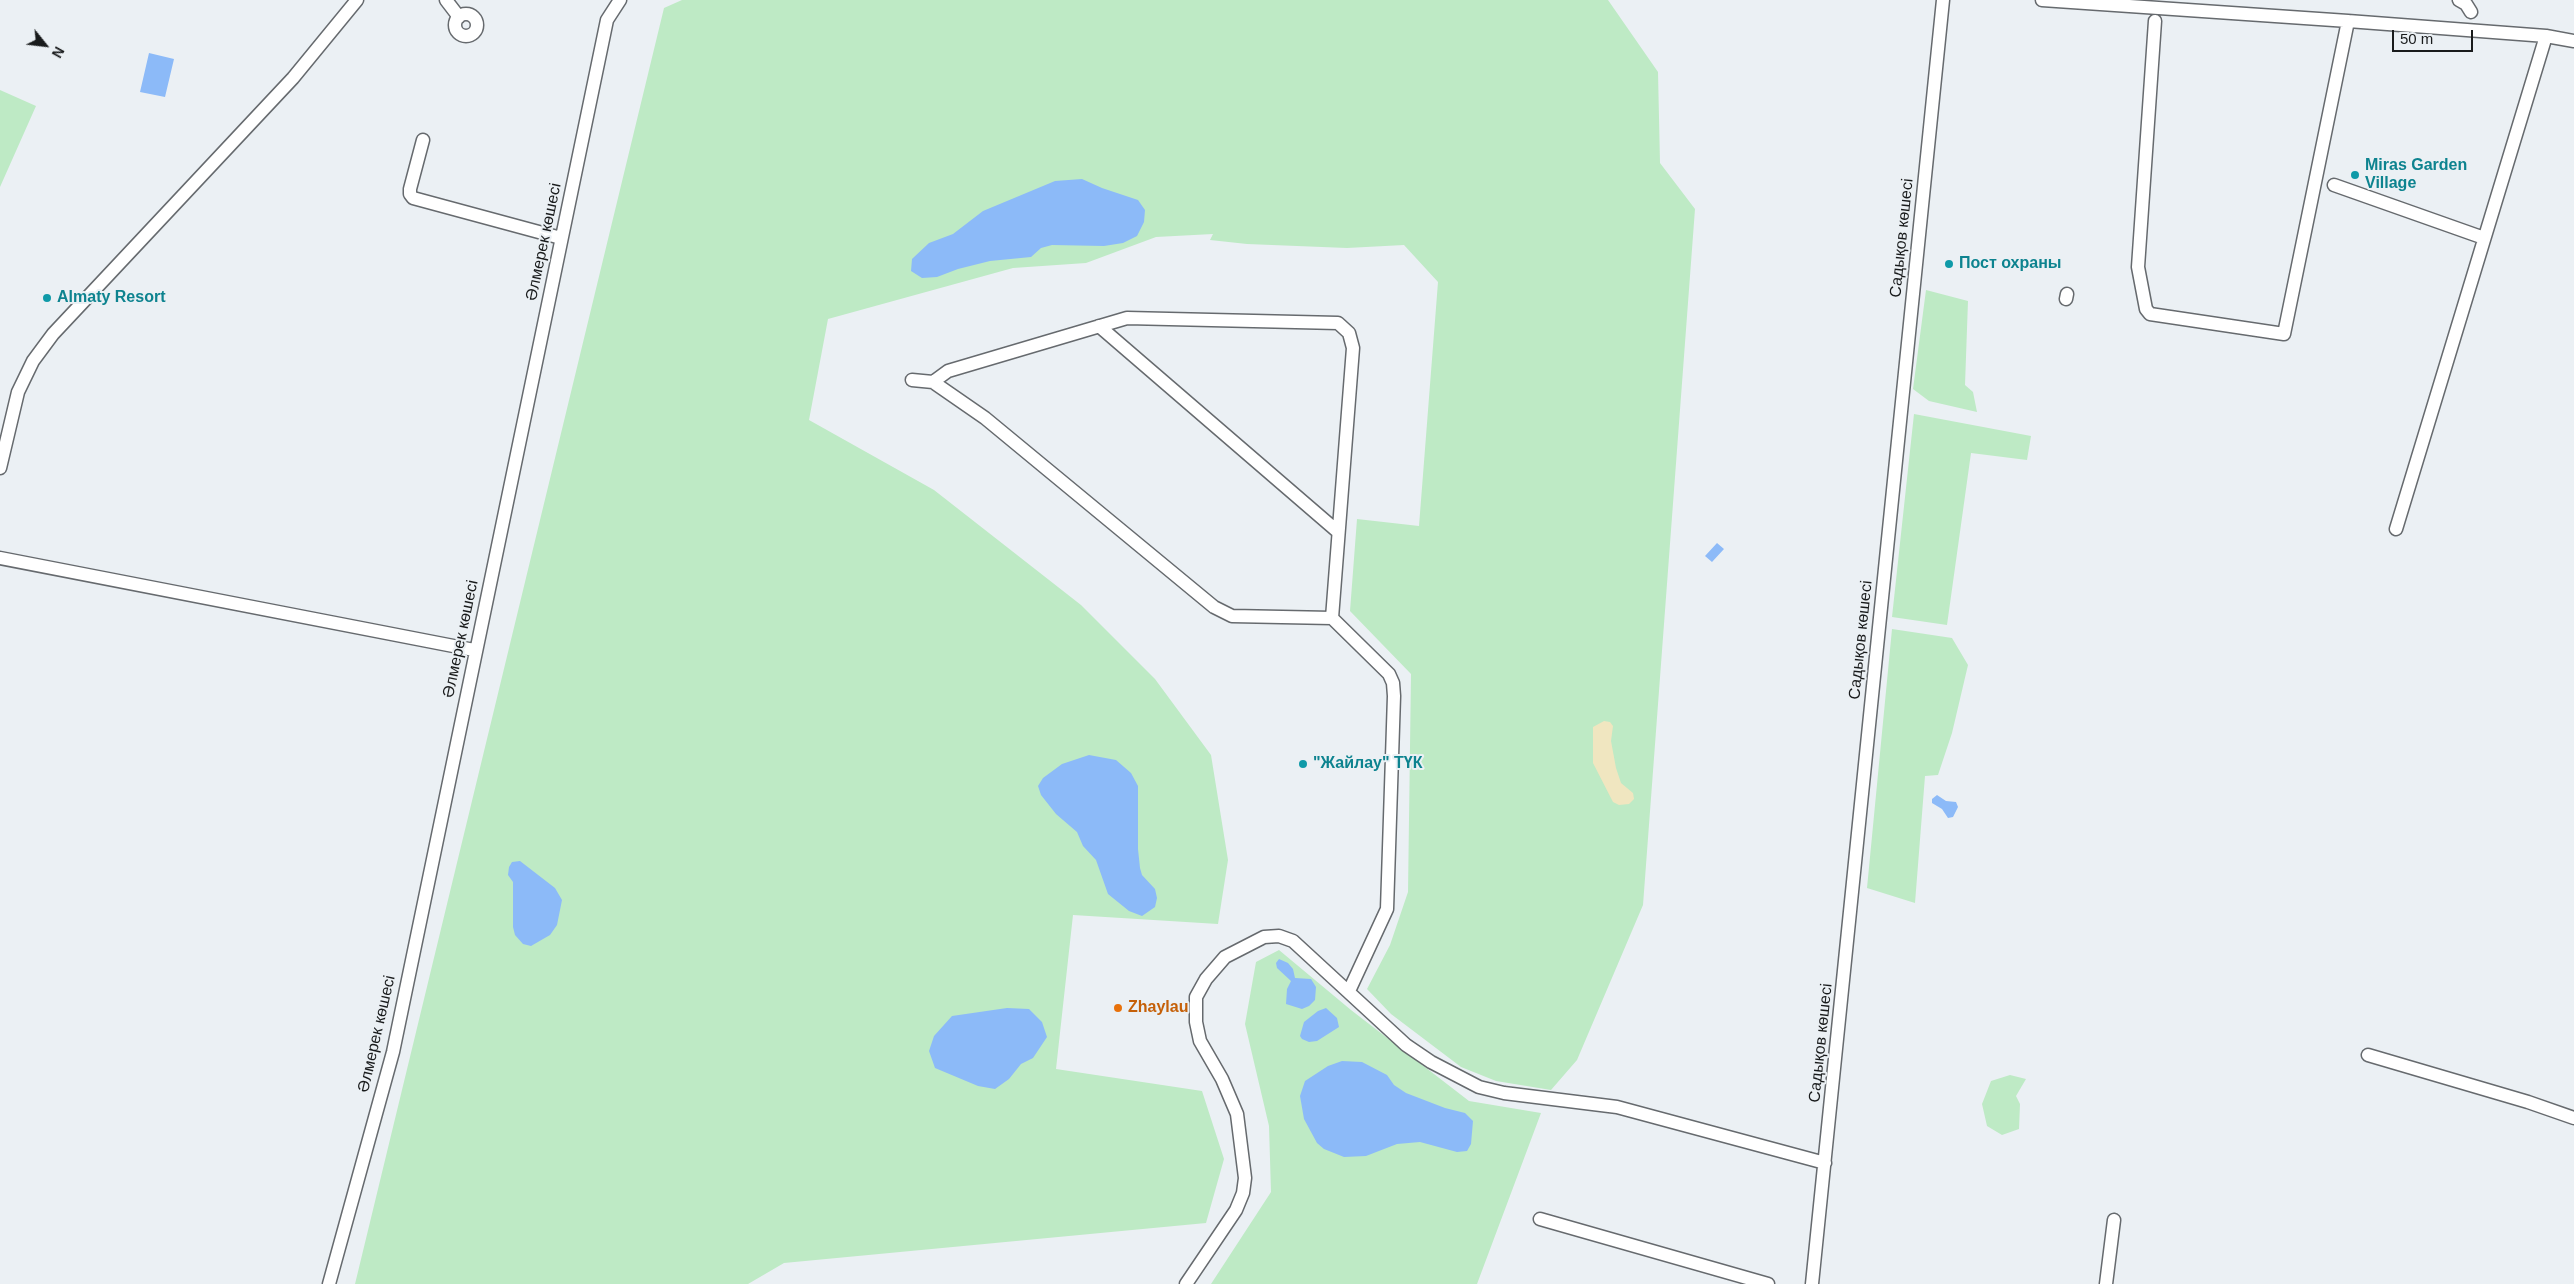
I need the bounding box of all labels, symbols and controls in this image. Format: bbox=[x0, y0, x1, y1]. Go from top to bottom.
north arrow bbox=[20, 20, 70, 70]
scale bar bbox=[2394, 20, 2475, 52]
text: 50 m bbox=[2400, 30, 2433, 47]
text: N bbox=[49, 44, 68, 61]
place label: Miras Garden Village bbox=[2365, 156, 2467, 194]
marker: Miras Garden Village bbox=[2349, 169, 2361, 181]
street label: Садықов көшесі bbox=[1886, 178, 1918, 298]
street label: Әлмерек көшесі bbox=[522, 181, 566, 303]
place label: Пост охраны bbox=[1959, 254, 2062, 274]
marker: Пост охраны bbox=[1943, 258, 1955, 270]
place label: Almaty Resort bbox=[57, 288, 165, 308]
marker: Almaty Resort bbox=[41, 292, 53, 304]
street label: Әлмерек көшесі bbox=[439, 578, 483, 700]
street label: Садықов көшесі bbox=[1845, 580, 1877, 700]
place label: "Жайлау" ТҮК bbox=[1313, 754, 1422, 774]
marker: "Жайлау" ТҮК bbox=[1297, 758, 1309, 770]
street label: Әлмерек көшесі bbox=[354, 974, 400, 1094]
street label: Садықов көшесі bbox=[1805, 983, 1837, 1103]
place label: Zhaylau bbox=[1128, 998, 1188, 1018]
marker: Zhaylau bbox=[1112, 1002, 1124, 1014]

